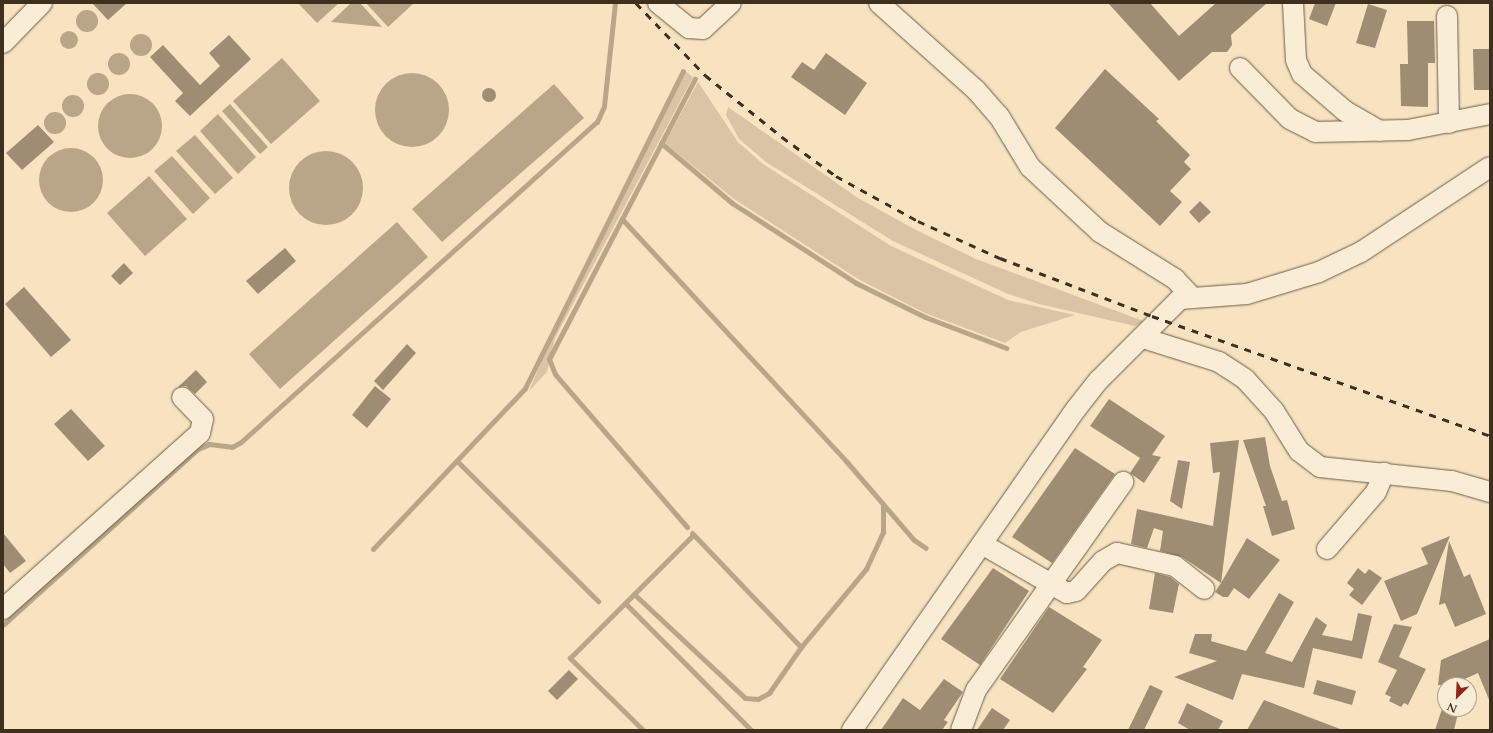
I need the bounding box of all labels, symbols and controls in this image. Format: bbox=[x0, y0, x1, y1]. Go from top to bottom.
north arrow bbox=[1437, 677, 1477, 717]
text: N bbox=[1445, 699, 1460, 716]

